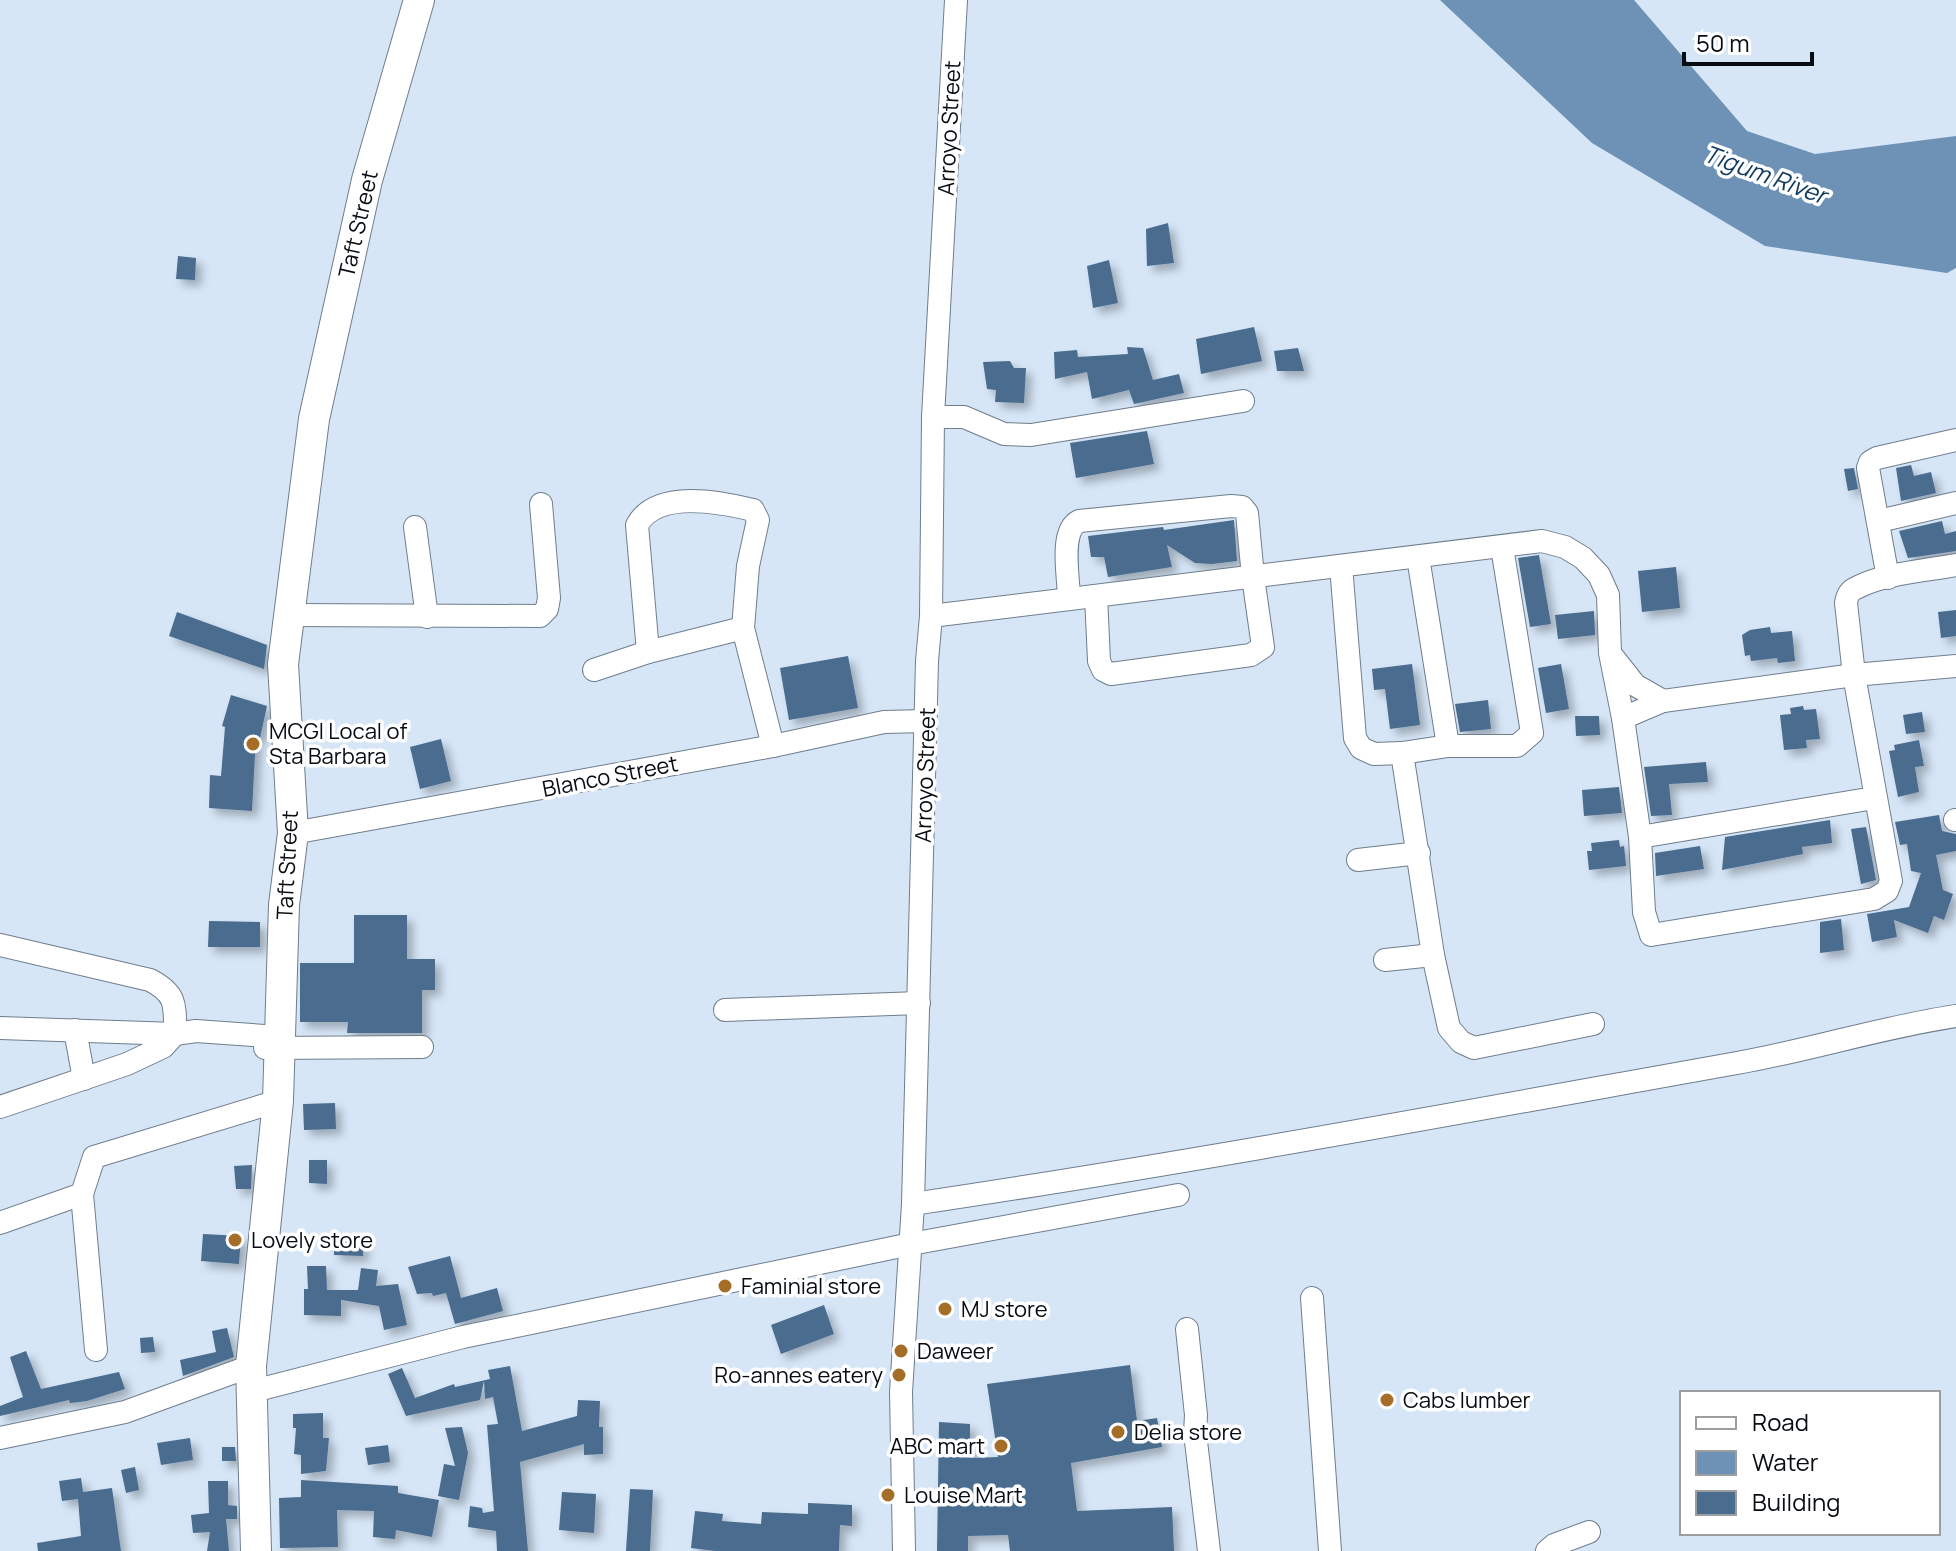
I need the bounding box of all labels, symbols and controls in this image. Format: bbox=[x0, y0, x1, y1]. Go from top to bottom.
scale bar bbox=[1684, 16, 1812, 66]
text: 50 m bbox=[1696, 26, 1750, 59]
street label: Arroyo Street bbox=[930, 59, 968, 196]
water label: Tigum River bbox=[1699, 136, 1835, 212]
street label: Taft Street bbox=[331, 167, 385, 281]
street label: Arroyo Street bbox=[908, 707, 942, 843]
place label: MCGI Local of Sta Barbara bbox=[269, 716, 407, 771]
marker: MCGI Local of Sta Barbara bbox=[244, 735, 262, 753]
street label: Blanco Street bbox=[540, 748, 681, 804]
street label: Taft Street bbox=[269, 809, 305, 920]
place label: Lovely store bbox=[251, 1225, 373, 1255]
marker: Lovely store bbox=[226, 1231, 244, 1249]
place label: Faminial store bbox=[741, 1271, 881, 1301]
marker: Faminial store bbox=[716, 1277, 734, 1295]
place label: MJ store bbox=[961, 1294, 1048, 1324]
marker: MJ store bbox=[936, 1300, 954, 1318]
place label: Daweer bbox=[917, 1336, 994, 1366]
marker: Daweer bbox=[892, 1342, 910, 1360]
place label: Ro-annes eatery bbox=[714, 1360, 883, 1390]
marker: Ro-annes eatery bbox=[890, 1366, 908, 1384]
place label: Cabs lumber bbox=[1403, 1385, 1531, 1415]
marker: Cabs lumber bbox=[1378, 1391, 1396, 1409]
legend bbox=[1680, 1391, 1940, 1535]
text: Road bbox=[1752, 1405, 1809, 1438]
place label: Delia store bbox=[1134, 1417, 1242, 1447]
marker: Delia store bbox=[1109, 1423, 1127, 1441]
place label: ABC mart bbox=[890, 1431, 985, 1461]
marker: ABC mart bbox=[992, 1437, 1010, 1455]
text: Water bbox=[1752, 1445, 1819, 1478]
place label: Louise Mart bbox=[904, 1480, 1023, 1510]
text: Building bbox=[1752, 1485, 1840, 1518]
marker: Louise Mart bbox=[879, 1486, 897, 1504]

